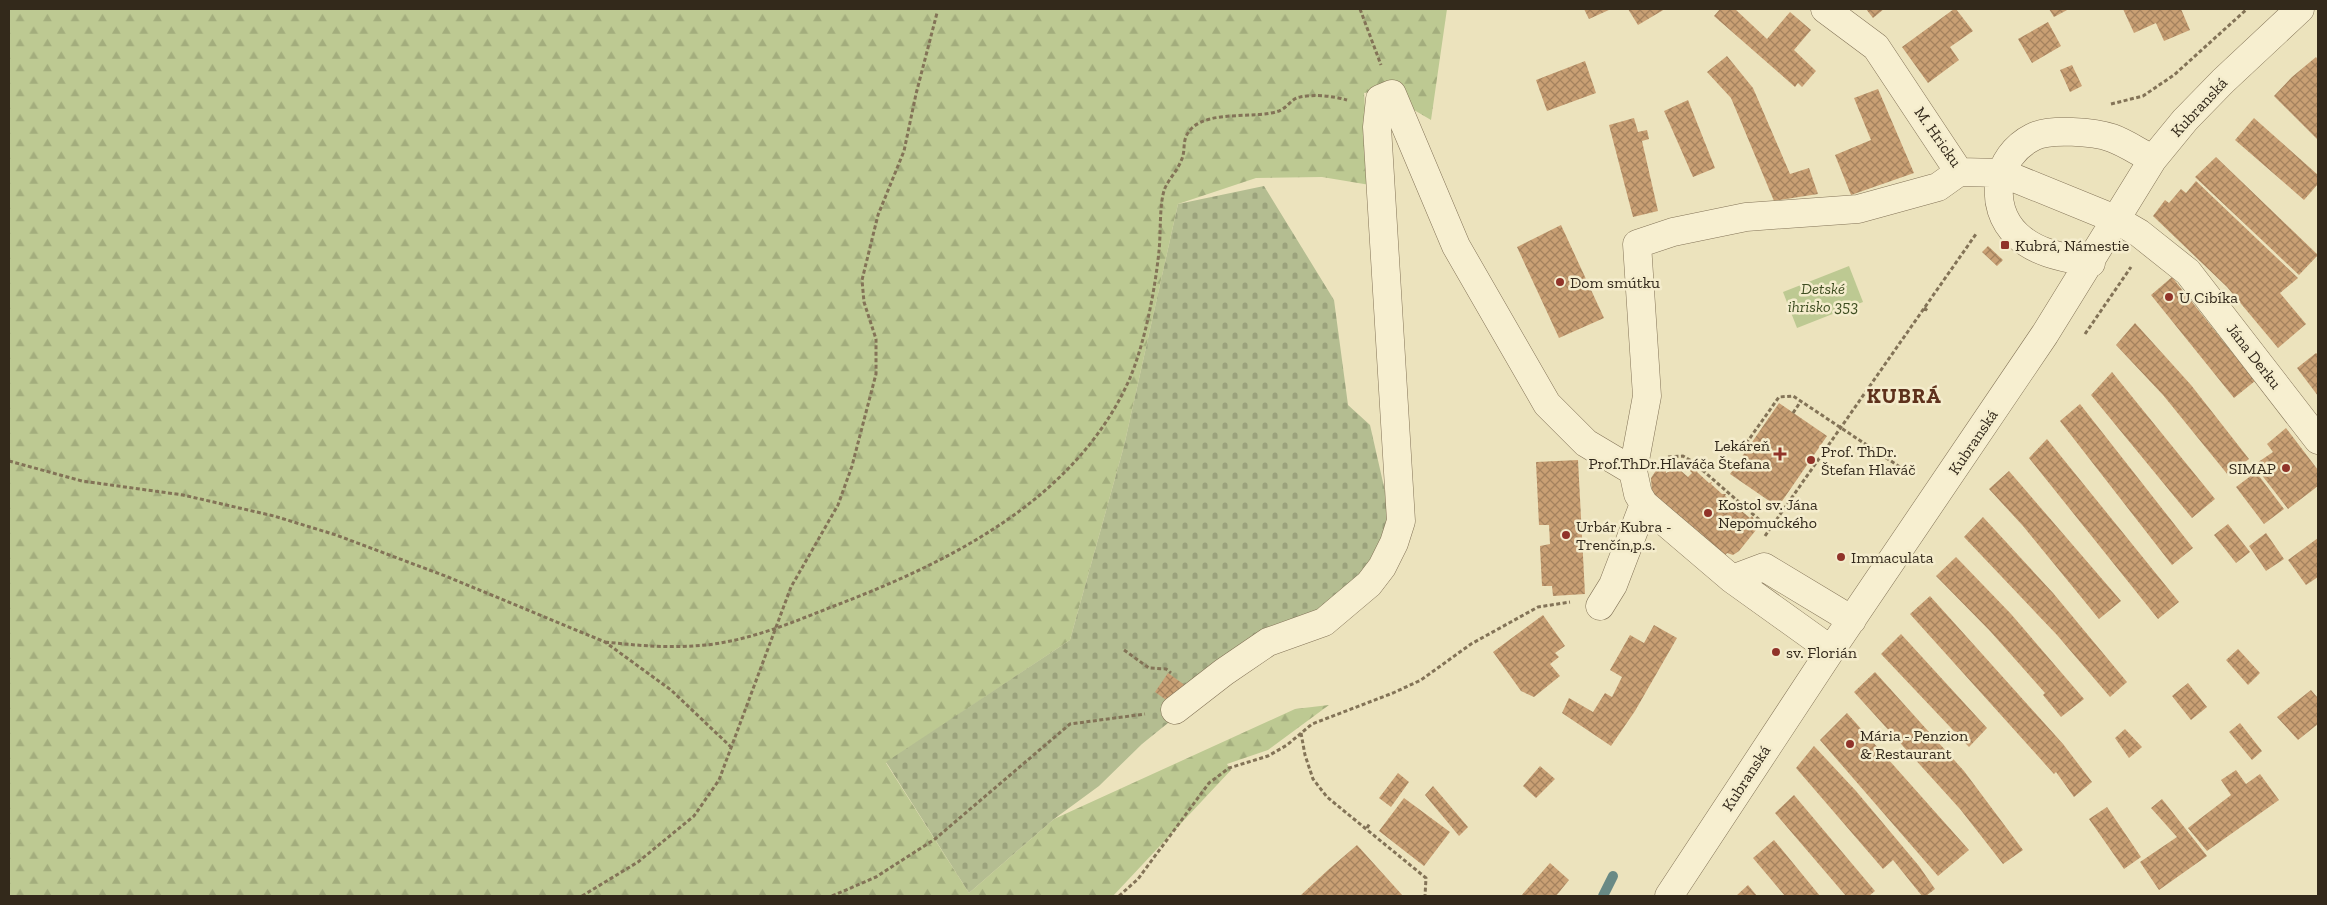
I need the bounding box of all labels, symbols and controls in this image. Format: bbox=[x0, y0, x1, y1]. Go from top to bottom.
street label: Kubranská bbox=[2167, 73, 2231, 141]
street label: M. Hricku bbox=[1910, 103, 1966, 171]
place label: Kubrá, Námestie bbox=[2015, 236, 2129, 255]
marker: Kubrá, Námestie bbox=[1999, 239, 2011, 251]
place label: Dom smútku bbox=[1570, 273, 1660, 292]
marker: Dom smútku bbox=[1554, 276, 1566, 288]
park label: Detské ihrisko 353 bbox=[1788, 279, 1858, 316]
place label: U Cibíka bbox=[2179, 288, 2238, 307]
marker: U Cibíka bbox=[2163, 291, 2175, 303]
street label: Jána Derku bbox=[2223, 319, 2285, 393]
district label: KUBRÁ bbox=[1866, 383, 1942, 408]
street label: Kubranská bbox=[1944, 406, 2002, 478]
place label: Lekáreň Prof.ThDr.Hlaváča Štefana bbox=[1588, 436, 1771, 473]
place label: Prof. ThDr. Štefan Hlaváč bbox=[1821, 442, 1916, 479]
marker: Lekáreň Prof.ThDr.Hlaváča Štefana bbox=[1774, 448, 1786, 460]
marker: Prof. ThDr. Štefan Hlaváč bbox=[1805, 454, 1817, 466]
place label: SIMAP bbox=[2229, 459, 2276, 478]
marker: SIMAP bbox=[2280, 462, 2292, 474]
place label: Kostol sv. Jána Nepomuckého bbox=[1718, 495, 1818, 532]
marker: Kostol sv. Jána Nepomuckého bbox=[1702, 507, 1714, 519]
place label: Urbár Kubra - Trenčín,p.s. bbox=[1576, 517, 1672, 554]
marker: Urbár Kubra - Trenčín,p.s. bbox=[1560, 529, 1572, 541]
place label: Immaculata bbox=[1851, 548, 1934, 567]
marker: Immaculata bbox=[1835, 551, 1847, 563]
place label: sv. Florián bbox=[1786, 643, 1858, 662]
marker: sv. Florián bbox=[1770, 646, 1782, 658]
place label: Mária - Penzion & Restaurant bbox=[1860, 726, 1969, 763]
marker: Mária - Penzion & Restaurant bbox=[1844, 738, 1856, 750]
street label: Kubranská bbox=[1718, 741, 1774, 814]

